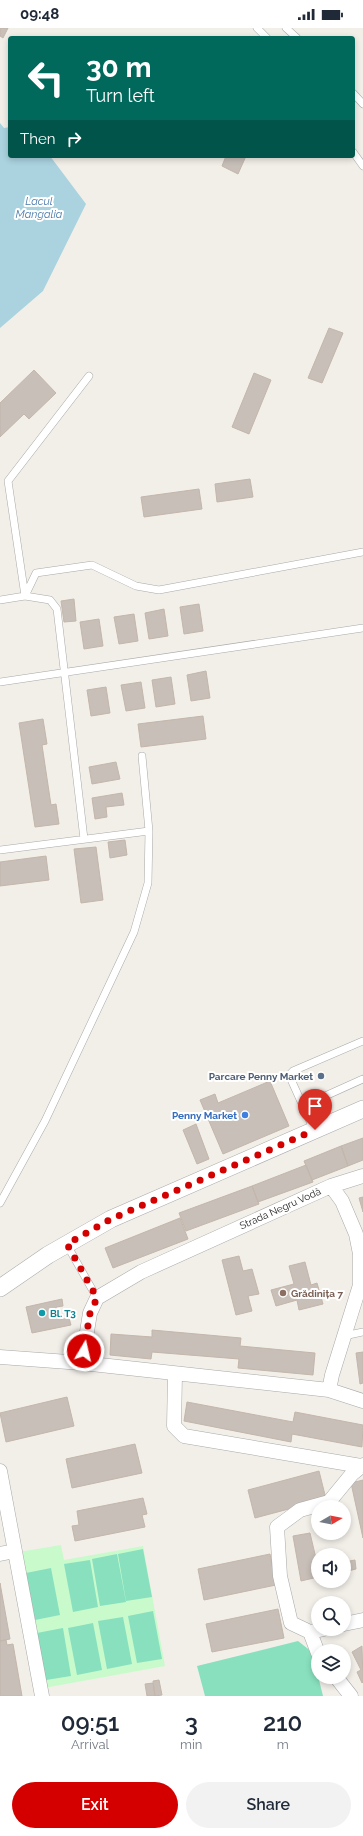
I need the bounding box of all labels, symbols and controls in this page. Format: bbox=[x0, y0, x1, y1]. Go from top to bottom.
text: 09:48 bbox=[20, 5, 59, 23]
text: 30 m bbox=[86, 51, 152, 84]
icon: left bbox=[20, 52, 72, 104]
text: Turn left bbox=[86, 85, 155, 106]
icon: right bbox=[63, 128, 85, 150]
text: Then bbox=[20, 130, 55, 148]
water label: Lacul Mangalia bbox=[16, 195, 63, 221]
place label: Parcare Penny Market bbox=[209, 1071, 313, 1082]
marker: Parcare Penny Market bbox=[316, 1071, 326, 1081]
pin bbox=[298, 1089, 332, 1130]
icon: arrive bbox=[304, 1095, 326, 1117]
place label: Penny Market bbox=[172, 1110, 237, 1121]
marker: Penny Market bbox=[240, 1110, 250, 1120]
street label: Strada Negru Vodă bbox=[238, 1186, 322, 1231]
marker: Grădinița 7 bbox=[278, 1288, 288, 1298]
place label: Grădinița 7 bbox=[291, 1288, 343, 1299]
marker: Bl. T3 bbox=[37, 1308, 47, 1318]
place label: Bl. T3 bbox=[50, 1308, 76, 1319]
position arrow bbox=[63, 1330, 105, 1372]
north arrow bbox=[311, 1500, 351, 1540]
map controls bbox=[311, 1500, 351, 1684]
button: sound bbox=[311, 1548, 351, 1588]
button: search bbox=[311, 1596, 351, 1636]
button: layers bbox=[311, 1644, 351, 1684]
text: 09:51 bbox=[61, 1708, 119, 1737]
text: 3 bbox=[185, 1708, 198, 1737]
text: 210 bbox=[263, 1708, 302, 1737]
text: Arrival bbox=[71, 1737, 109, 1752]
text: min bbox=[180, 1737, 202, 1752]
text: m bbox=[277, 1737, 289, 1752]
button: Exit bbox=[12, 1782, 178, 1828]
button: Share bbox=[186, 1782, 351, 1828]

